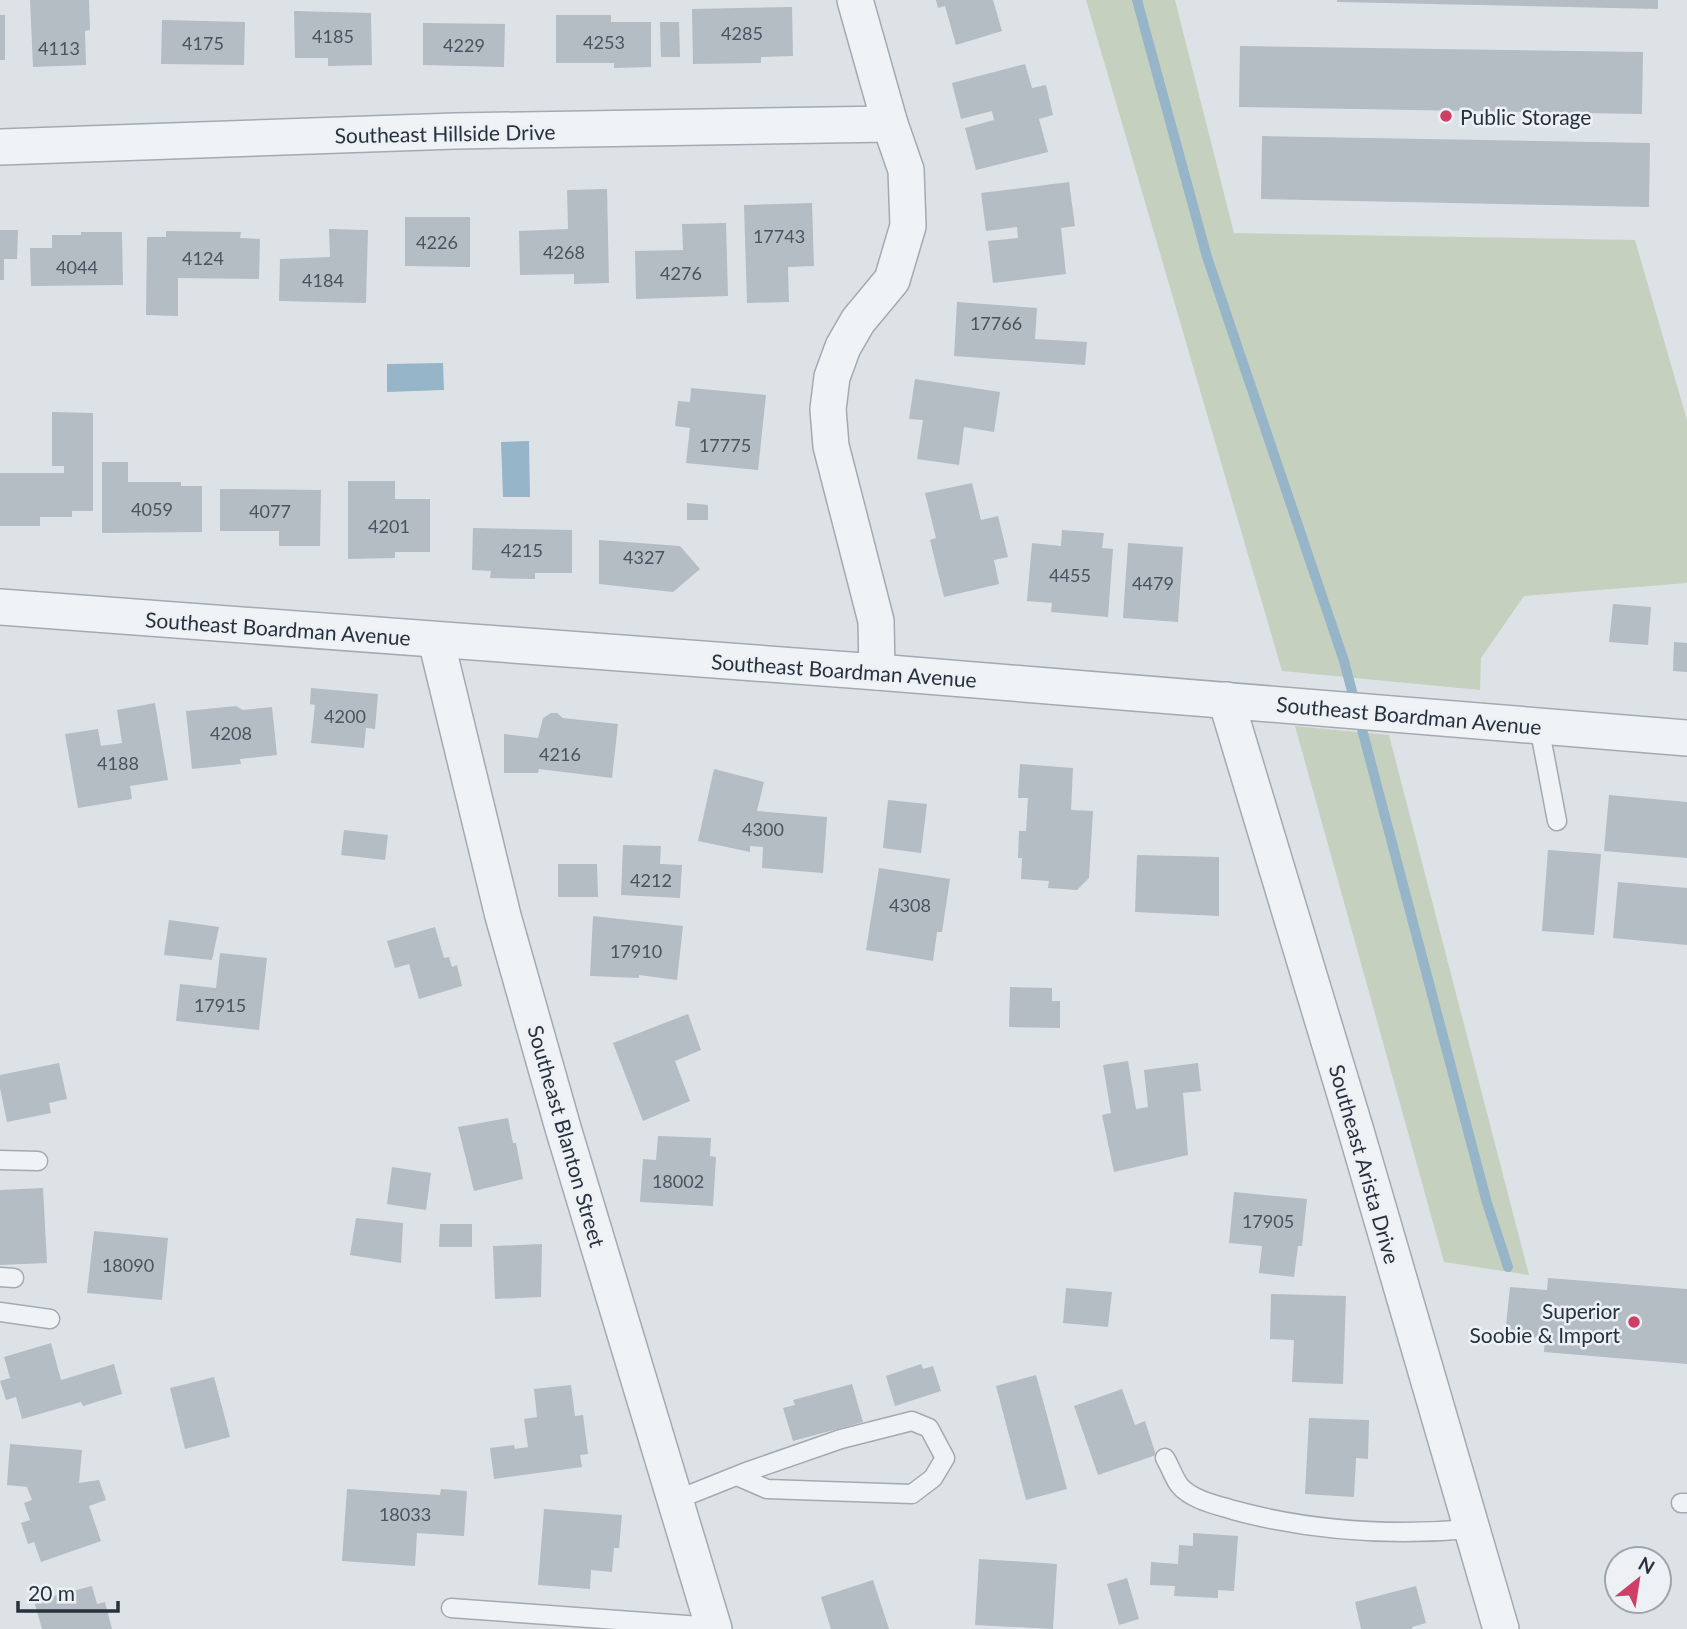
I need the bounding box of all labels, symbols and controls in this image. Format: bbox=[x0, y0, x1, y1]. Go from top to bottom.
house number: 4285 bbox=[721, 22, 763, 44]
house number: 4185 bbox=[312, 25, 354, 47]
house number: 4253 bbox=[583, 31, 625, 53]
house number: 4175 bbox=[182, 32, 224, 54]
house number: 4229 bbox=[443, 34, 485, 56]
house number: 4113 bbox=[38, 37, 80, 59]
place label: Public Storage bbox=[1460, 104, 1591, 129]
marker: Public Storage bbox=[1438, 108, 1454, 124]
street label: Southeast Hillside Drive bbox=[334, 119, 556, 147]
house number: 17743 bbox=[753, 225, 805, 247]
house number: 4226 bbox=[416, 231, 458, 253]
house number: 4268 bbox=[543, 241, 585, 263]
house number: 4124 bbox=[182, 247, 224, 269]
house number: 4044 bbox=[56, 256, 98, 278]
house number: 4276 bbox=[660, 262, 702, 284]
house number: 4184 bbox=[302, 269, 344, 291]
house number: 17766 bbox=[970, 312, 1022, 334]
house number: 17775 bbox=[699, 434, 751, 456]
house number: 4059 bbox=[131, 498, 173, 520]
house number: 4077 bbox=[249, 500, 291, 522]
house number: 4201 bbox=[368, 515, 410, 537]
house number: 4215 bbox=[501, 539, 543, 561]
house number: 4327 bbox=[623, 546, 665, 568]
house number: 4455 bbox=[1049, 564, 1091, 586]
house number: 4479 bbox=[1132, 572, 1174, 594]
street label: Southeast Boardman Avenue bbox=[144, 606, 412, 650]
street label: Southeast Boardman Avenue bbox=[710, 648, 978, 692]
street label: Southeast Boardman Avenue bbox=[1275, 691, 1543, 739]
house number: 4200 bbox=[324, 705, 366, 727]
house number: 4208 bbox=[210, 722, 252, 744]
house number: 4216 bbox=[539, 743, 581, 765]
house number: 4188 bbox=[97, 752, 139, 774]
house number: 4300 bbox=[742, 818, 784, 840]
house number: 4212 bbox=[630, 869, 672, 891]
house number: 4308 bbox=[889, 894, 931, 916]
house number: 17910 bbox=[610, 940, 662, 962]
house number: 17915 bbox=[194, 994, 246, 1016]
street label: Southeast Blanton Street bbox=[523, 1022, 611, 1250]
street label: Southeast Arista Drive bbox=[1325, 1061, 1405, 1267]
house number: 18002 bbox=[652, 1170, 704, 1192]
house number: 17905 bbox=[1242, 1210, 1294, 1232]
house number: 18090 bbox=[102, 1254, 154, 1276]
place label: Superior Soobie & Import bbox=[1469, 1298, 1620, 1347]
marker: Superior Soobie & Import bbox=[1626, 1314, 1642, 1330]
house number: 18033 bbox=[379, 1503, 431, 1525]
north arrow bbox=[1603, 1545, 1673, 1615]
text: N bbox=[1635, 1551, 1659, 1578]
scale bar bbox=[18, 1570, 117, 1614]
text: 20 m bbox=[28, 1580, 75, 1605]

